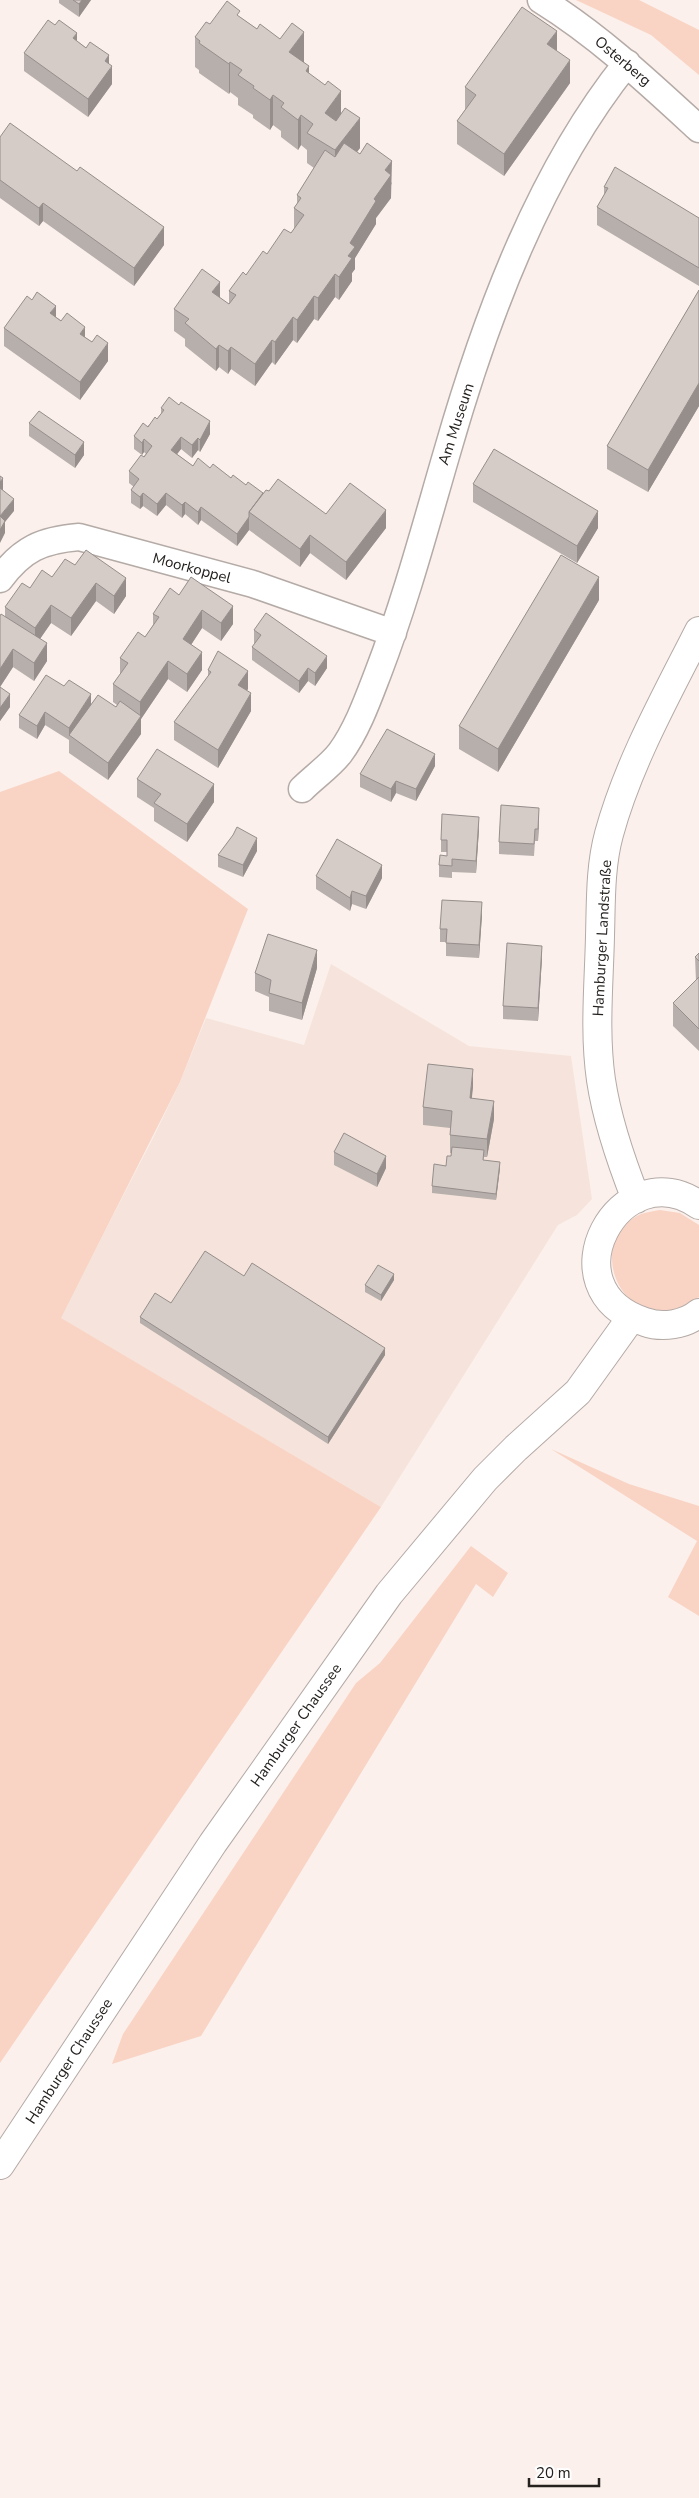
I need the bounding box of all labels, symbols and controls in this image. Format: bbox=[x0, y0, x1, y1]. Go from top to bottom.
street label: Osterberg bbox=[591, 31, 655, 91]
street label: Am Museum bbox=[433, 380, 479, 468]
street label: Moorkoppel bbox=[151, 548, 234, 588]
street label: Hamburger Landstraße bbox=[588, 859, 616, 1017]
street label: Hamburger Chaussee bbox=[246, 1659, 346, 1791]
street label: Hamburger Chaussee bbox=[21, 1994, 117, 2128]
scale bar bbox=[529, 2456, 599, 2488]
text: 20 m bbox=[536, 2463, 571, 2483]

